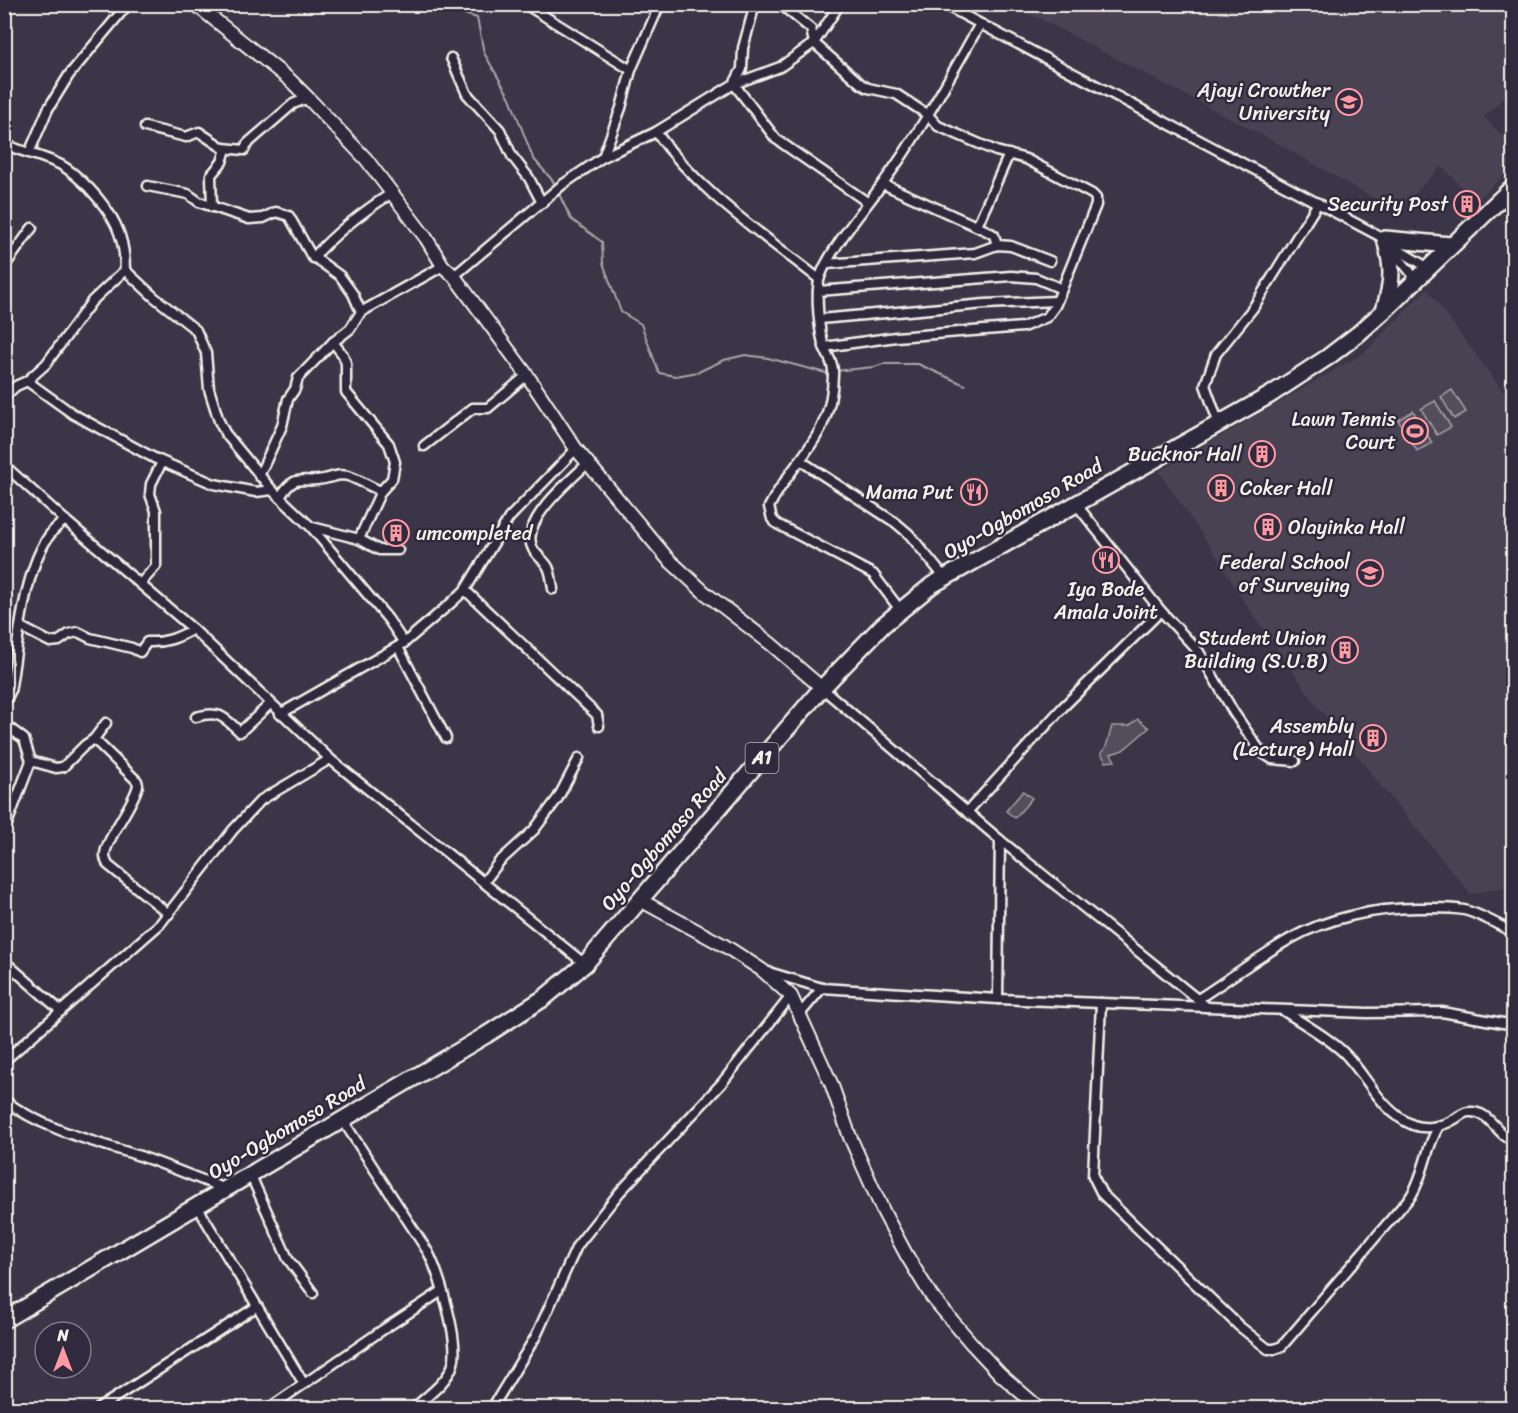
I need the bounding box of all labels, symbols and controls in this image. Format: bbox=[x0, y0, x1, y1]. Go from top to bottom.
place label: Ajayi Crowther University bbox=[1196, 73, 1332, 131]
school or university icon: Ajayi Crowther University bbox=[1334, 87, 1364, 117]
place label: Security Post bbox=[1328, 187, 1449, 222]
building icon: Security Post bbox=[1452, 189, 1482, 219]
place label: Lawn Tennis Court bbox=[1291, 402, 1397, 460]
sports icon: Lawn Tennis Court bbox=[1400, 416, 1430, 446]
place label: Bucknor Hall bbox=[1128, 437, 1242, 472]
building icon: Bucknor Hall bbox=[1247, 439, 1277, 469]
street label: Oyo-Ogbomoso Road bbox=[937, 448, 1111, 569]
place label: Coker Hall bbox=[1240, 471, 1334, 506]
building icon: Coker Hall bbox=[1206, 473, 1236, 503]
place label: Mama Put bbox=[866, 475, 954, 510]
restaurant icon: Mama Put bbox=[959, 477, 989, 507]
place label: Olayinka Hall bbox=[1288, 510, 1405, 545]
building icon: Olayinka Hall bbox=[1253, 512, 1283, 542]
place label: umcompleted bbox=[416, 516, 534, 551]
building icon: umcompleted bbox=[381, 518, 411, 548]
restaurant icon: Iya Bode Amala Joint bbox=[1091, 545, 1121, 575]
place label: Federal School of Surveying bbox=[1220, 545, 1350, 603]
school or university icon: Federal School of Surveying bbox=[1355, 558, 1385, 588]
place label: Iya Bode Amala Joint bbox=[1053, 572, 1158, 630]
place label: Student Union Building (S.U.B) bbox=[1184, 621, 1327, 679]
building icon: Student Union Building (S.U.B) bbox=[1330, 635, 1360, 665]
place label: Assembly (Lecture) Hall bbox=[1232, 709, 1355, 767]
building icon: Assembly (Lecture) Hall bbox=[1358, 723, 1388, 753]
road number: A1 bbox=[746, 743, 778, 773]
street label: Oyo-Ogbomoso Road bbox=[592, 760, 737, 919]
street label: Oyo-Ogbomoso Road bbox=[201, 1066, 374, 1189]
north arrow bbox=[33, 1320, 93, 1380]
text: N bbox=[56, 1321, 69, 1350]

